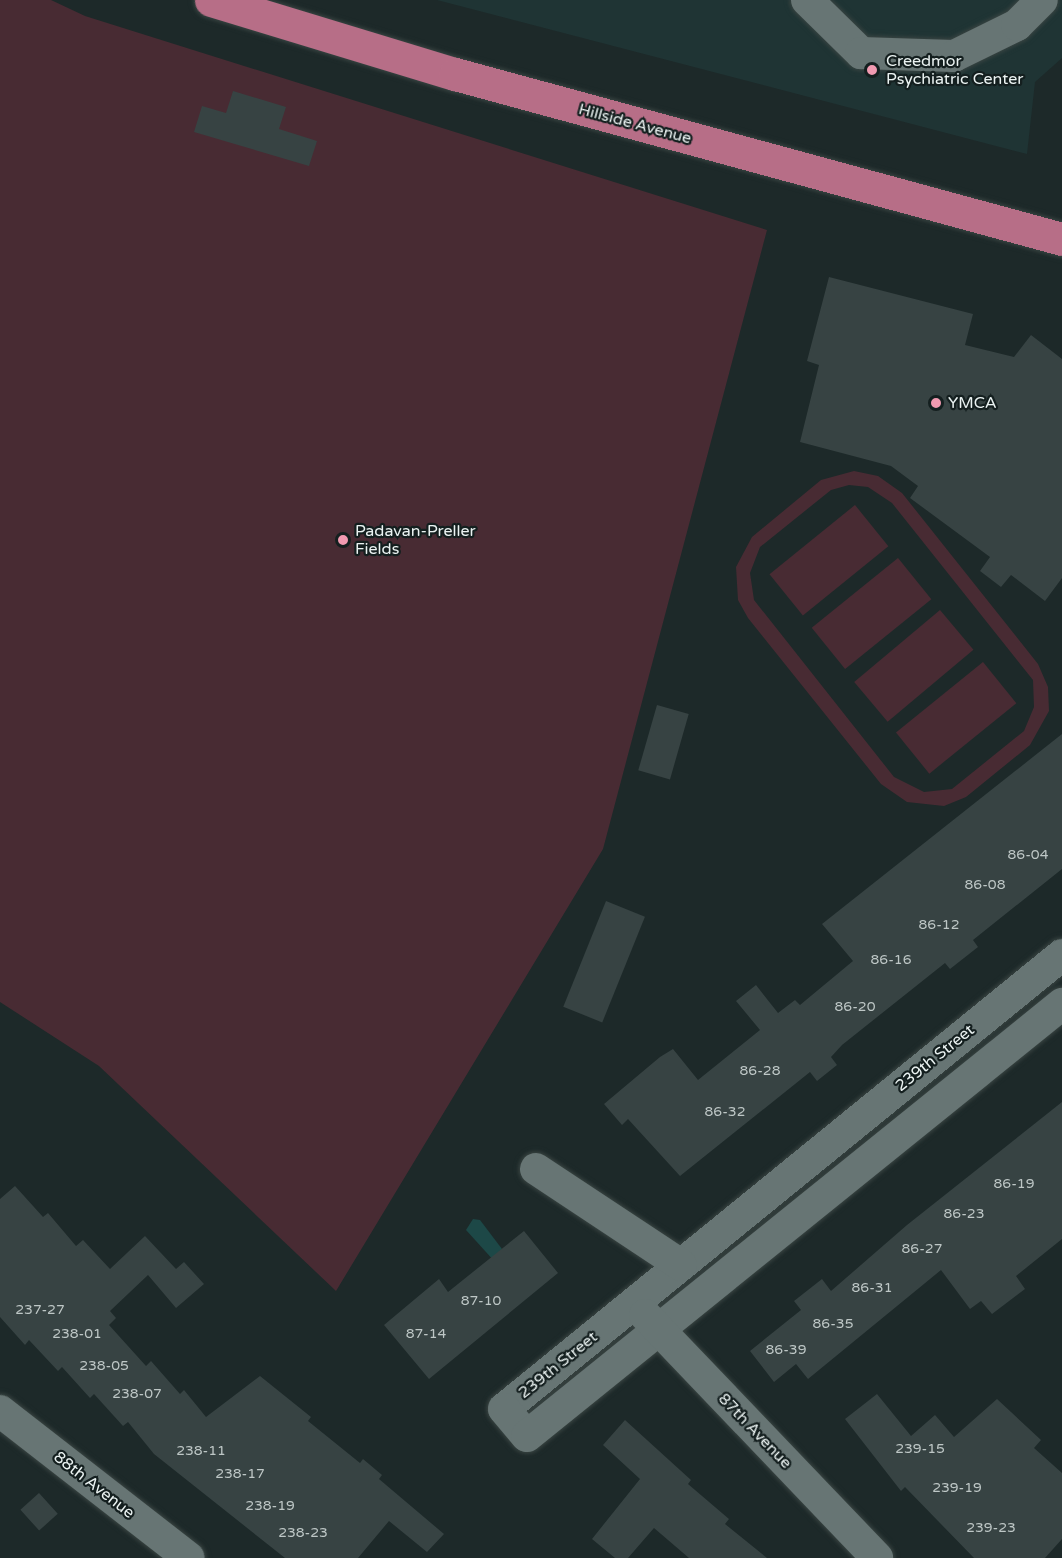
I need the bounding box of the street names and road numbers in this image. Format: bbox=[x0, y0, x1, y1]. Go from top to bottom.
street label: Hillside Avenue bbox=[576, 100, 694, 148]
street label: 239th Street bbox=[892, 1020, 978, 1096]
street label: 239th Street bbox=[515, 1327, 601, 1403]
street label: 87th Avenue bbox=[714, 1389, 796, 1473]
street label: 88th Avenue bbox=[50, 1447, 138, 1523]

